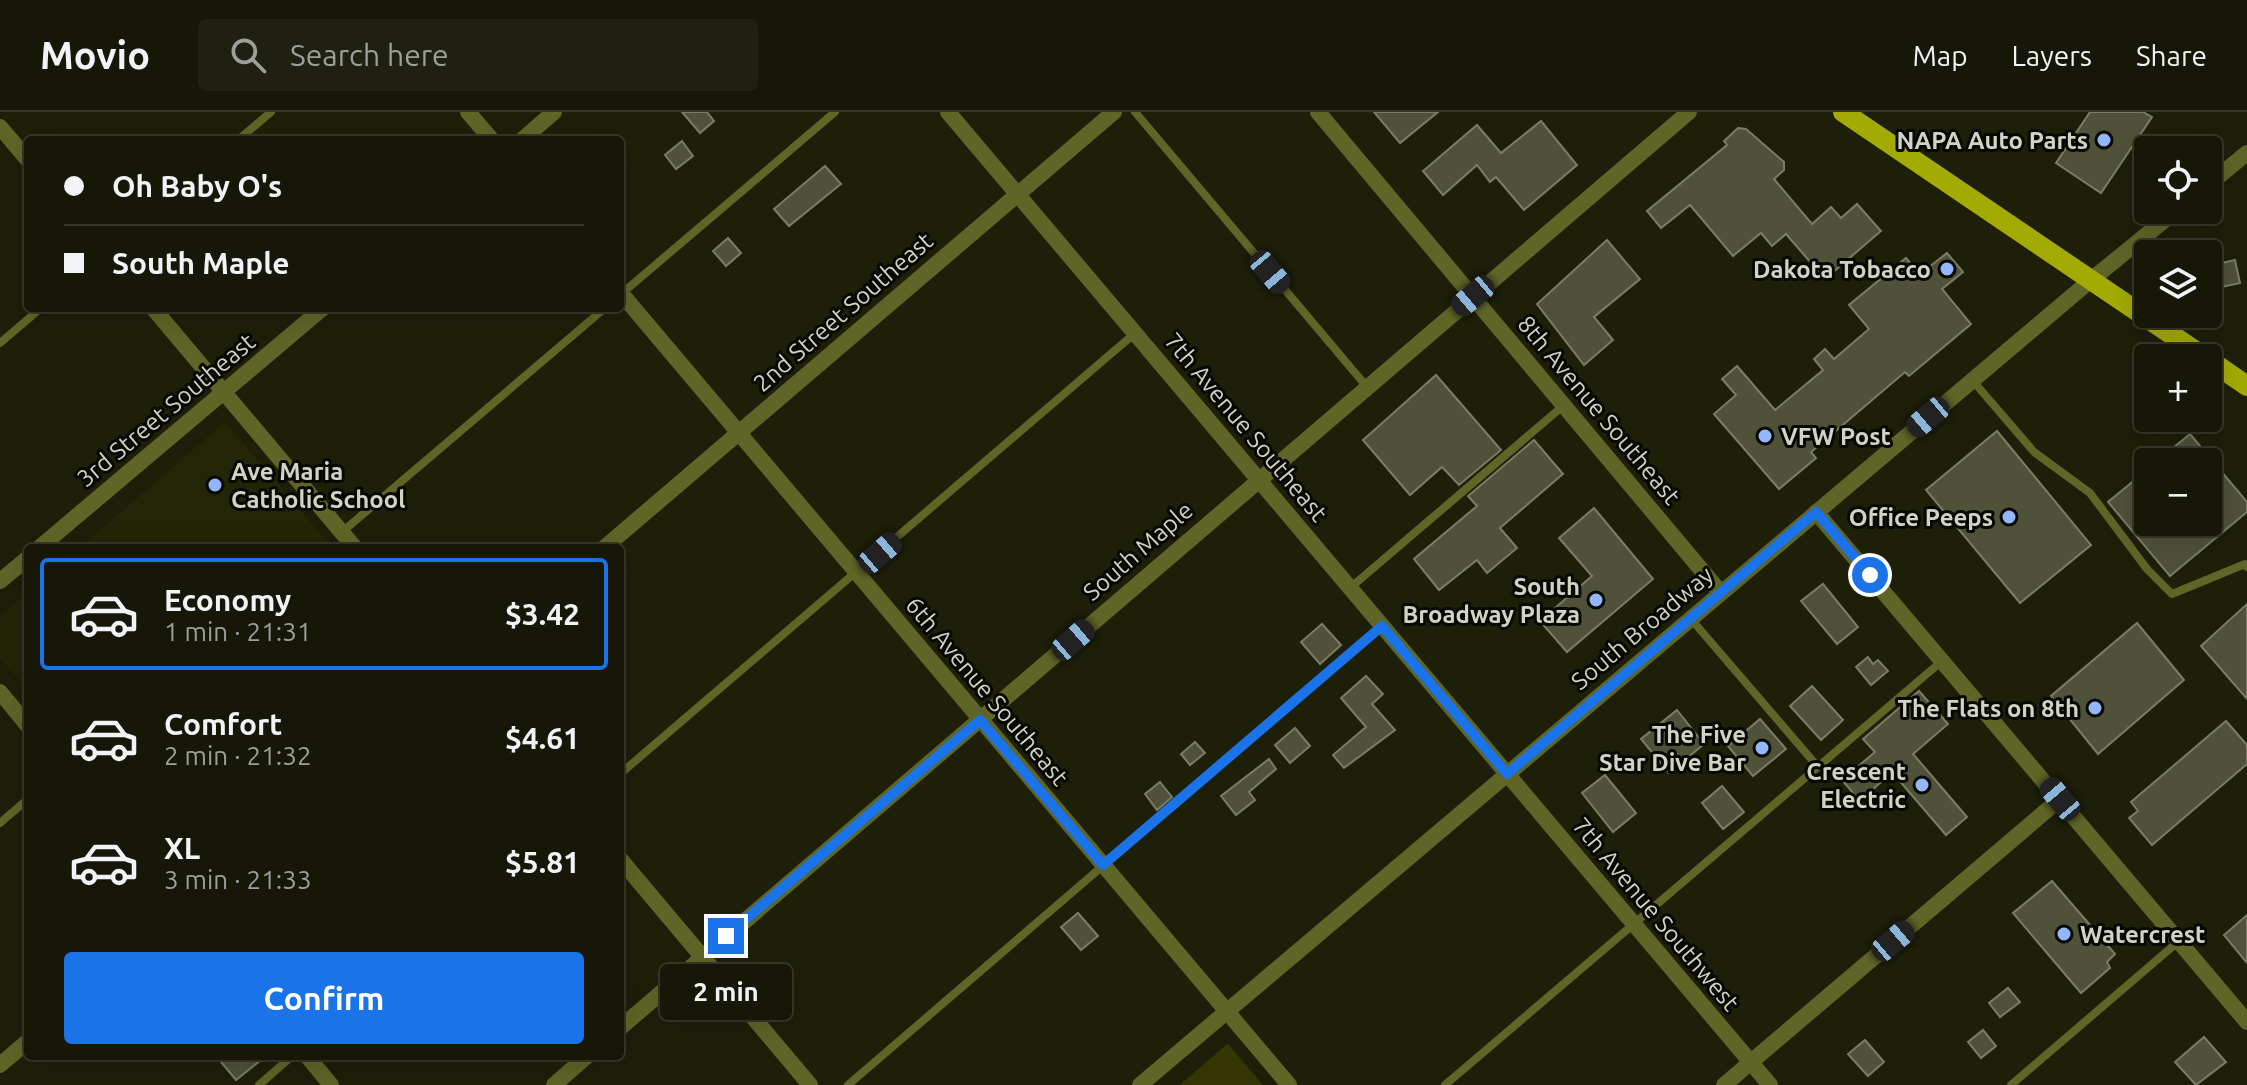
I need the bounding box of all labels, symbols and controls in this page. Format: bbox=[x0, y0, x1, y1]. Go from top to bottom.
search box bbox=[198, 19, 758, 91]
icon: search bbox=[226, 33, 270, 77]
text: Movio bbox=[40, 34, 150, 76]
text: Search here bbox=[290, 38, 449, 72]
text: Map bbox=[1912, 40, 1968, 71]
text: Layers bbox=[2012, 40, 2092, 71]
text: Share bbox=[2136, 40, 2207, 71]
place label: NAPA Auto Parts bbox=[1897, 127, 2088, 154]
marker: NAPA Auto Parts bbox=[2095, 131, 2113, 149]
map controls bbox=[2134, 136, 2222, 536]
button: locate bbox=[2134, 136, 2222, 224]
text: Oh Baby O's bbox=[112, 169, 282, 203]
street label: 2nd Street Southeast bbox=[748, 227, 938, 397]
button: layers bbox=[2134, 240, 2222, 328]
text: South Maple bbox=[112, 246, 290, 280]
car bbox=[1245, 246, 1295, 298]
place label: Dakota Tobacco bbox=[1753, 256, 1931, 283]
marker: Dakota Tobacco bbox=[1938, 260, 1956, 278]
car bbox=[1447, 271, 1499, 321]
street label: 8th Avenue Southeast bbox=[1512, 310, 1686, 510]
street label: 3rd Street Southeast bbox=[72, 327, 261, 492]
street label: 7th Avenue Southeast bbox=[1159, 327, 1333, 527]
button: + bbox=[2134, 344, 2222, 432]
car bbox=[1902, 392, 1954, 442]
place label: VFW Post bbox=[1781, 423, 1891, 450]
marker: VFW Post bbox=[1756, 427, 1774, 445]
button: − bbox=[2134, 448, 2222, 536]
place label: Ave Maria Catholic School bbox=[231, 458, 405, 513]
marker: Ave Maria Catholic School bbox=[206, 476, 224, 494]
street label: South Maple bbox=[1078, 496, 1198, 606]
place label: Office Peeps bbox=[1849, 504, 1993, 531]
marker: Office Peeps bbox=[2000, 508, 2018, 526]
car bbox=[854, 528, 906, 578]
route start bbox=[1852, 557, 1888, 593]
street label: South Broadway bbox=[1566, 561, 1718, 695]
place label: South Broadway Plaza bbox=[1402, 573, 1580, 628]
icon: car bbox=[68, 578, 140, 650]
text: Economy bbox=[164, 583, 291, 617]
street label: 6th Avenue Southeast bbox=[900, 591, 1074, 791]
marker: South Broadway Plaza bbox=[1587, 591, 1605, 609]
text: $3.42 bbox=[505, 597, 580, 631]
car bbox=[1047, 615, 1099, 665]
text: 1 min · 21:31 bbox=[164, 617, 312, 646]
place label: The Flats on 8th bbox=[1898, 695, 2079, 722]
marker: The Flats on 8th bbox=[2086, 699, 2104, 717]
icon: car bbox=[68, 702, 140, 774]
text: Comfort bbox=[164, 707, 282, 741]
text: $4.61 bbox=[505, 721, 580, 755]
place label: The Five Star Dive Bar bbox=[1599, 721, 1746, 776]
marker: The Five Star Dive Bar bbox=[1753, 739, 1771, 757]
text: 2 min · 21:32 bbox=[164, 741, 312, 770]
place label: Crescent Electric bbox=[1806, 758, 1906, 813]
car bbox=[2035, 773, 2085, 825]
marker: Crescent Electric bbox=[1913, 776, 1931, 794]
street label: 7th Avenue Southwest bbox=[1567, 812, 1745, 1016]
icon: car bbox=[68, 826, 140, 898]
text: XL bbox=[164, 831, 200, 865]
text: $5.81 bbox=[505, 845, 580, 879]
text: 3 min · 21:33 bbox=[164, 865, 312, 894]
car bbox=[1867, 916, 1919, 966]
route end bbox=[708, 918, 744, 954]
place label: Watercrest bbox=[2080, 921, 2205, 948]
marker: Watercrest bbox=[2055, 925, 2073, 943]
button: Confirm bbox=[64, 952, 584, 1044]
callout: 2 min bbox=[660, 964, 792, 1020]
text: 2 min bbox=[693, 977, 759, 1006]

